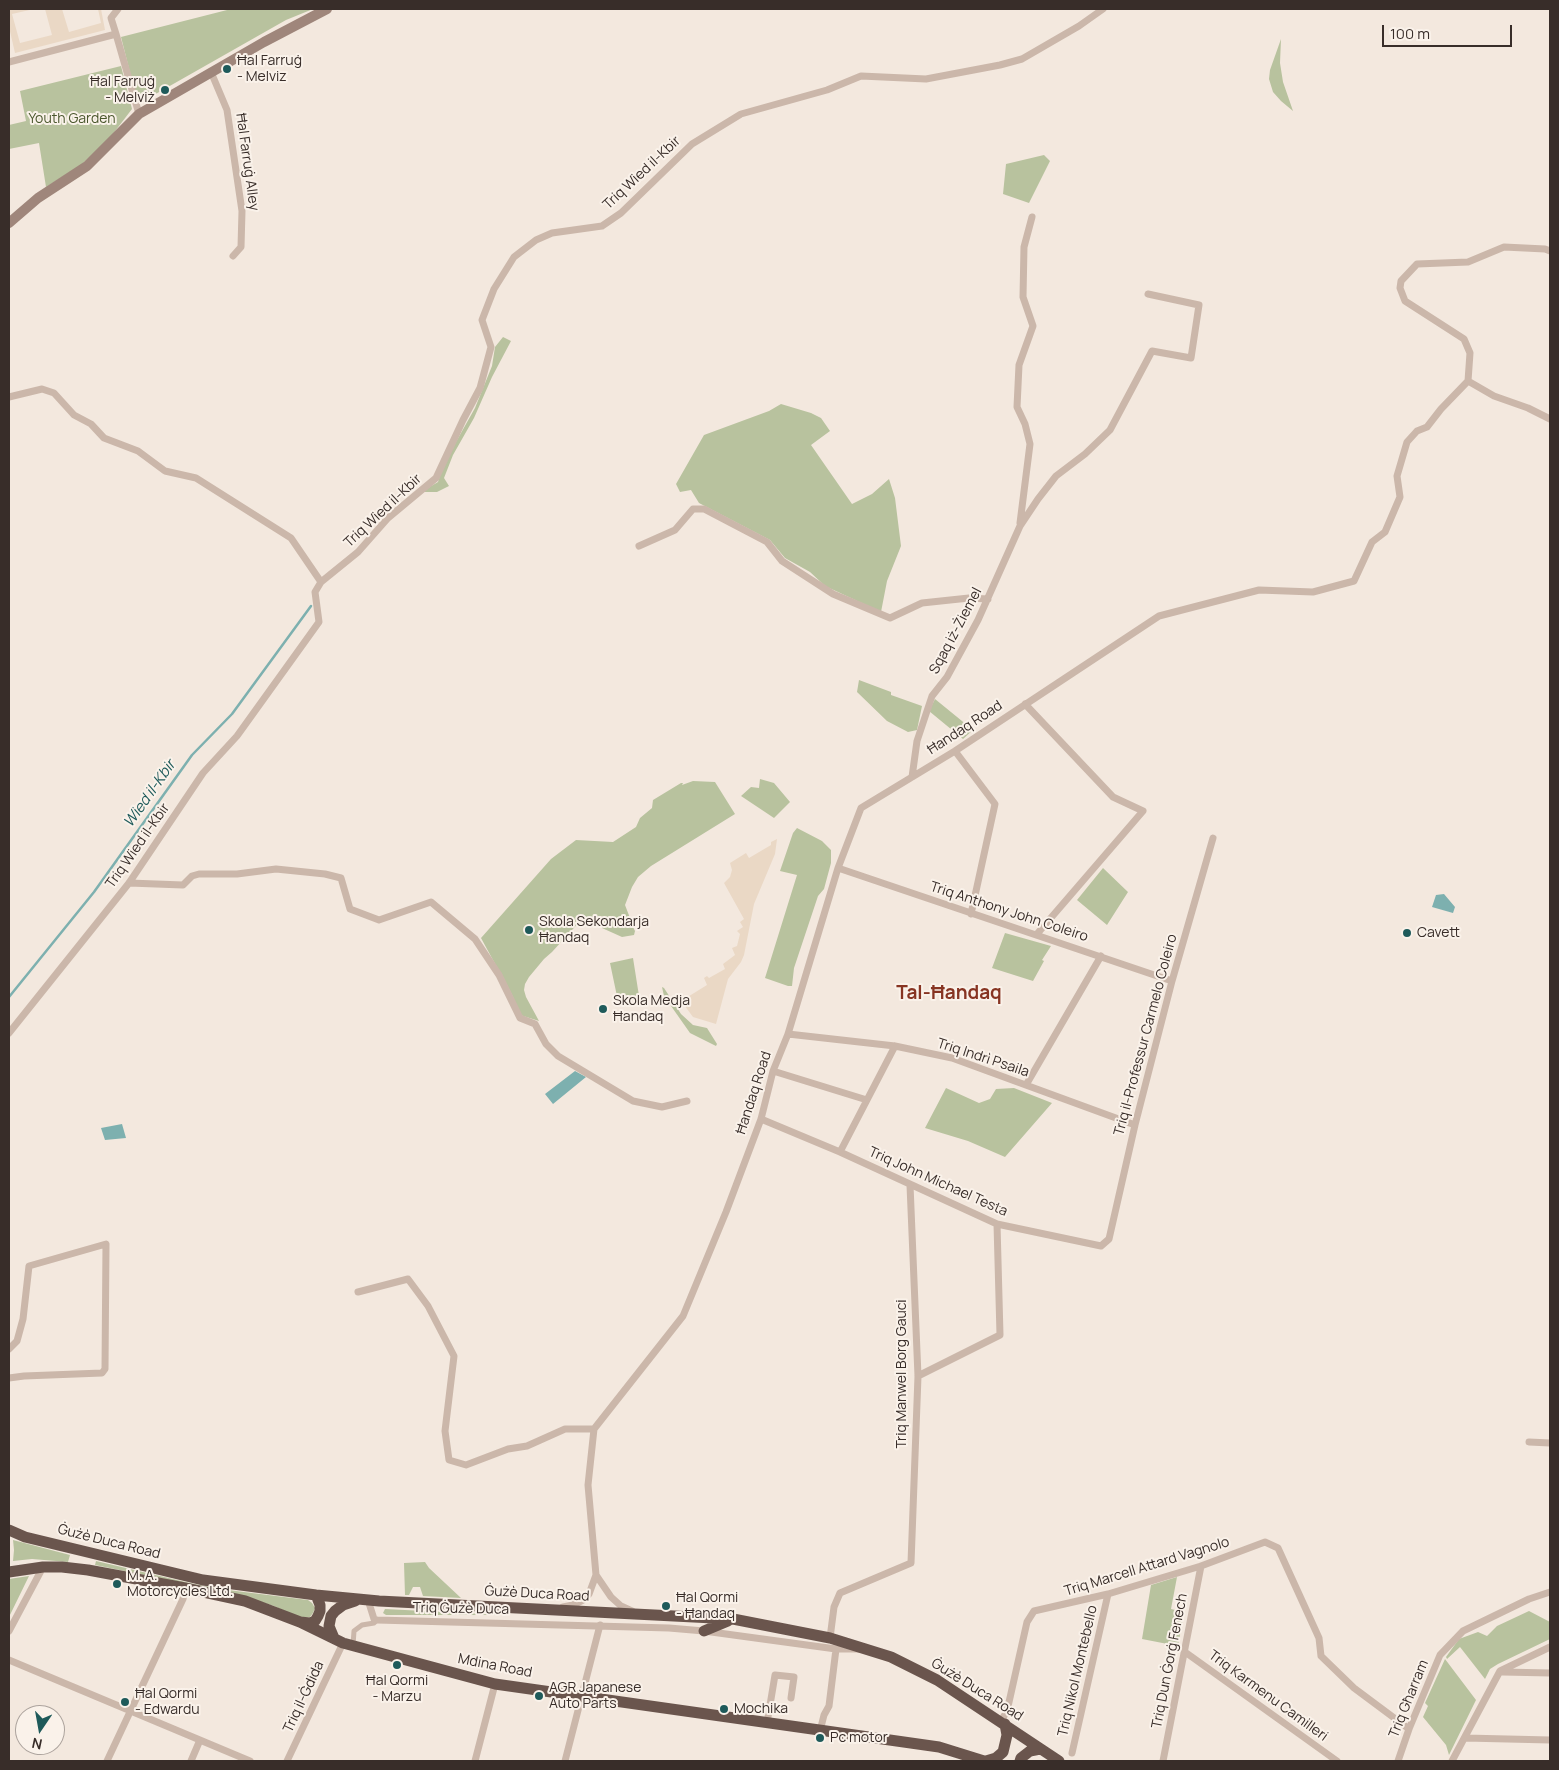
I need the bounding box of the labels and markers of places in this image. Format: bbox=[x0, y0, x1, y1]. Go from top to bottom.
place label: Ħal Farruġ - Melviz bbox=[237, 53, 302, 85]
marker: Ħal Farruġ - Melviz bbox=[221, 63, 233, 75]
place label: Ħal Farruġ - Melviż bbox=[90, 74, 155, 106]
marker: Ħal Farruġ - Melviż bbox=[159, 84, 171, 96]
place label: Skola Sekondarja Ħandaq bbox=[539, 914, 649, 946]
marker: Skola Sekondarja Ħandaq bbox=[523, 924, 535, 936]
place label: Cavett bbox=[1417, 925, 1460, 941]
marker: Cavett bbox=[1401, 927, 1413, 939]
place label: Skola Medja Ħandaq bbox=[613, 993, 690, 1026]
marker: Skola Medja Ħandaq bbox=[597, 1003, 609, 1015]
place label: M. A. Motorcycles Ltd. bbox=[127, 1568, 233, 1600]
marker: M. A. Motorcycles Ltd. bbox=[111, 1578, 123, 1590]
place label: Ħal Qormi - Ħandaq bbox=[676, 1590, 738, 1622]
marker: Ħal Qormi - Ħandaq bbox=[660, 1600, 672, 1612]
marker: Ħal Qormi - Marzu bbox=[391, 1659, 403, 1671]
place label: Ħal Qormi - Marzu bbox=[366, 1673, 428, 1705]
place label: AGR Japanese Auto Parts bbox=[549, 1680, 641, 1712]
place label: Ħal Qormi - Edwardu bbox=[135, 1686, 200, 1718]
marker: AGR Japanese Auto Parts bbox=[533, 1690, 545, 1702]
marker: Ħal Qormi - Edwardu bbox=[119, 1696, 131, 1708]
place label: Mochika bbox=[734, 1701, 788, 1717]
marker: Mochika bbox=[718, 1703, 730, 1715]
place label: Pc motor bbox=[830, 1730, 888, 1746]
marker: Pc motor bbox=[814, 1732, 826, 1744]

